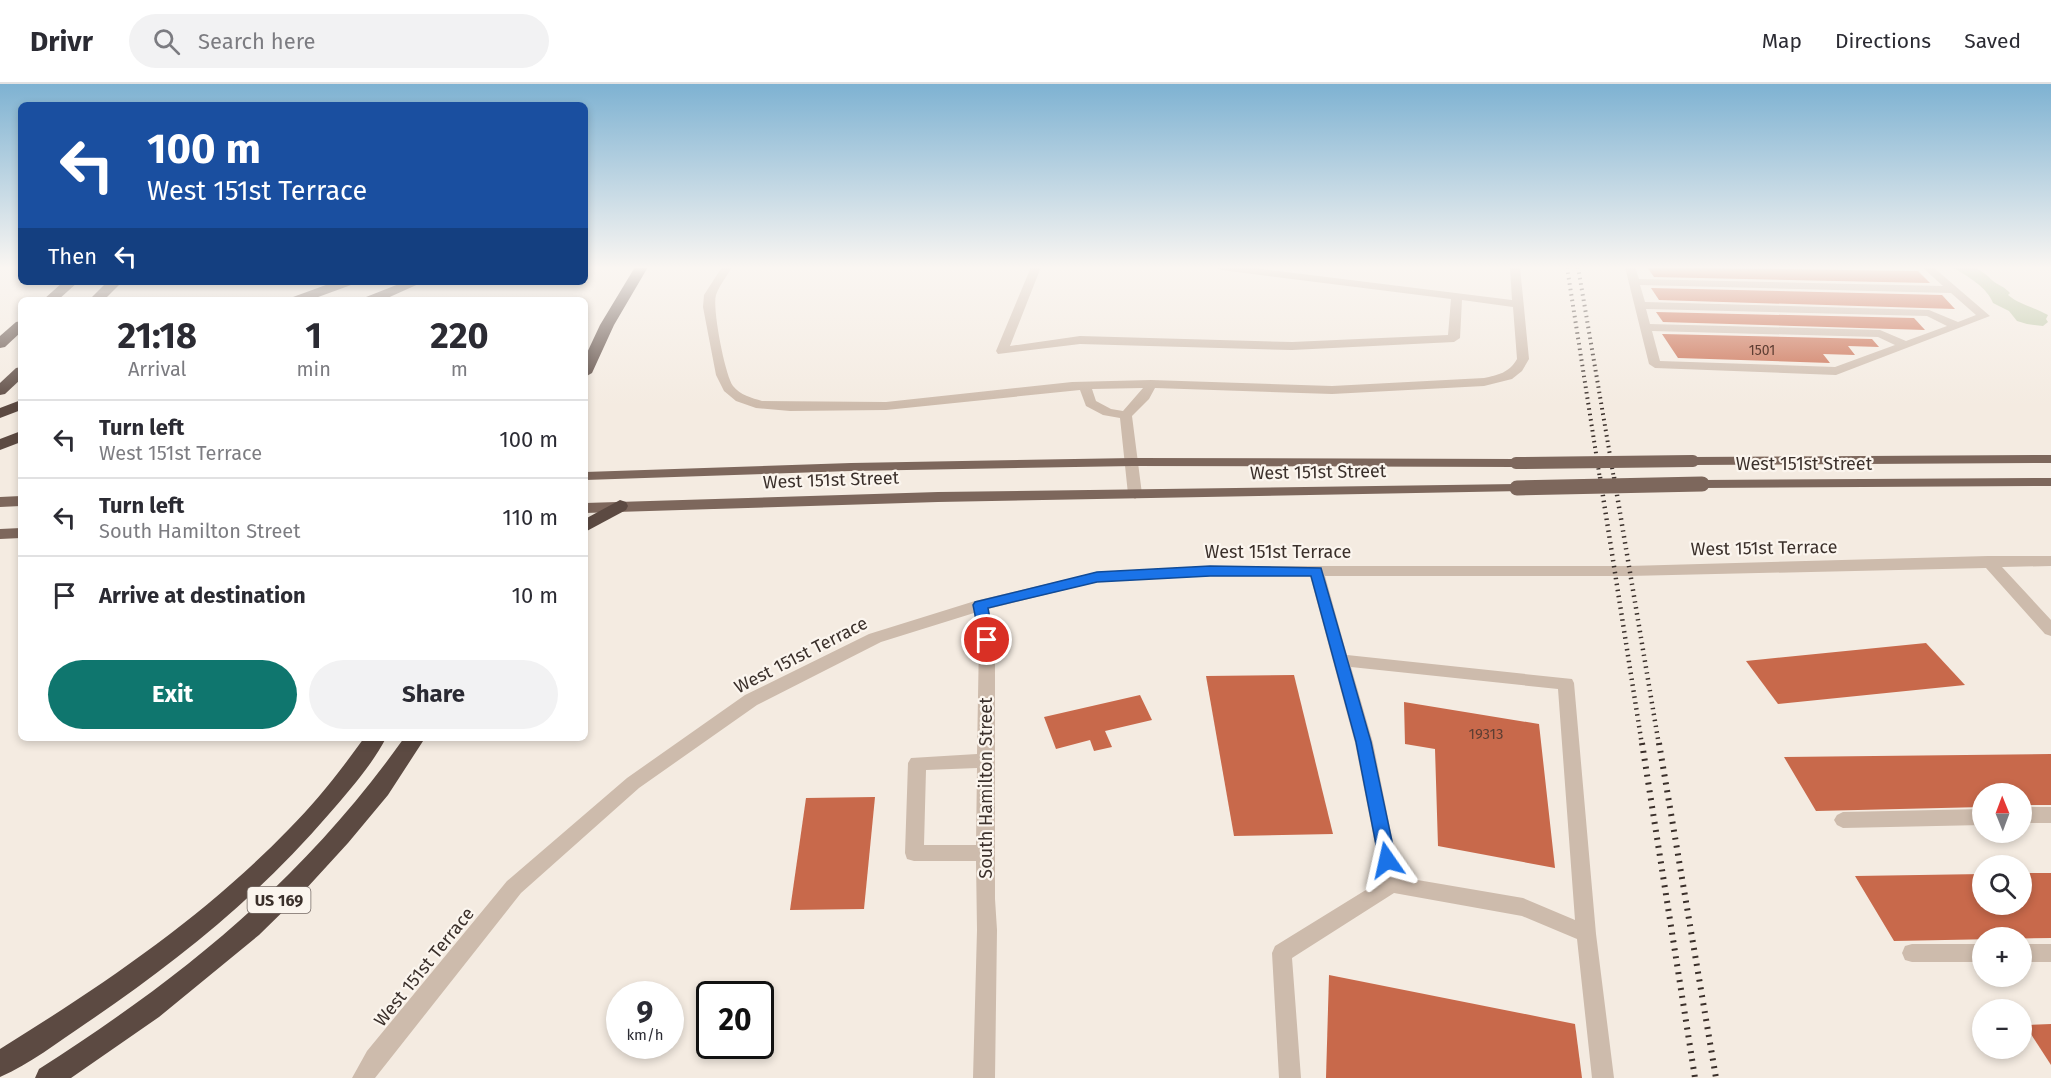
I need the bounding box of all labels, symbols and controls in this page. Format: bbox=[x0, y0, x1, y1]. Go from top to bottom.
search box bbox=[129, 14, 549, 68]
text: Drivr bbox=[30, 25, 93, 58]
icon: search bbox=[150, 25, 183, 58]
text: Search here bbox=[198, 28, 315, 55]
text: Map bbox=[1762, 28, 1802, 54]
text: Directions bbox=[1835, 28, 1931, 54]
text: Saved bbox=[1964, 28, 2021, 54]
text: 100 m bbox=[147, 124, 261, 174]
icon: left bbox=[48, 126, 126, 204]
text: West 151st Terrace bbox=[147, 175, 367, 207]
icon: left bbox=[109, 240, 142, 273]
text: Then bbox=[48, 243, 97, 270]
text: 21:18 bbox=[117, 314, 197, 358]
text: 1 bbox=[305, 314, 322, 358]
text: 220 bbox=[430, 314, 489, 358]
house number: 1501 bbox=[1749, 342, 1775, 359]
text: Arrival bbox=[128, 357, 186, 381]
text: min bbox=[296, 357, 331, 381]
text: m bbox=[451, 357, 468, 381]
text: Turn left bbox=[99, 414, 184, 441]
icon: left bbox=[48, 423, 81, 456]
text: 100 m bbox=[499, 426, 558, 453]
text: West 151st Terrace bbox=[99, 441, 262, 465]
street label: West 151st Street bbox=[1736, 453, 1873, 475]
street label: West 151st Street bbox=[1250, 460, 1387, 484]
street label: West 151st Street bbox=[762, 467, 900, 493]
text: Turn left bbox=[99, 492, 184, 519]
icon: left bbox=[48, 501, 81, 534]
text: 110 m bbox=[502, 504, 558, 531]
text: South Hamilton Street bbox=[99, 519, 300, 543]
street label: West 151st Terrace bbox=[1690, 536, 1838, 560]
street label: West 151st Terrace bbox=[1205, 541, 1351, 563]
icon: arrive bbox=[48, 579, 81, 612]
text: Arrive at destination bbox=[99, 582, 306, 609]
text: 10 m bbox=[512, 582, 558, 609]
street label: West 151st Terrace bbox=[731, 612, 871, 698]
pin bbox=[961, 614, 1012, 665]
icon: arrive bbox=[970, 623, 1003, 656]
button: Exit bbox=[48, 660, 297, 729]
button: Share bbox=[309, 660, 558, 729]
street label: South Hamilton Street bbox=[975, 697, 997, 879]
house number: 19313 bbox=[1468, 725, 1504, 743]
north arrow bbox=[1972, 783, 2032, 843]
map controls bbox=[1972, 783, 2032, 1059]
position arrow bbox=[1355, 828, 1419, 892]
button: search bbox=[1972, 855, 2032, 915]
road number: US 169 bbox=[248, 887, 310, 913]
street label: West 151st Terrace bbox=[369, 903, 479, 1031]
button: + bbox=[1972, 927, 2032, 987]
speed limit sign: 20 bbox=[696, 981, 774, 1059]
text: 9 bbox=[637, 995, 653, 1031]
button: − bbox=[1972, 999, 2032, 1059]
text: km/h bbox=[626, 1026, 664, 1044]

